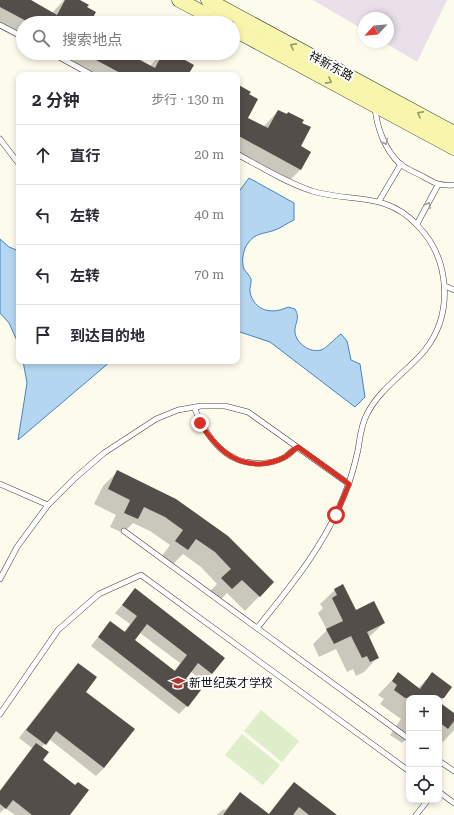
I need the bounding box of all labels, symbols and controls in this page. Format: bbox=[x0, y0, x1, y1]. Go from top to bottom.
north arrow bbox=[358, 12, 394, 48]
search box bbox=[16, 16, 240, 60]
icon: search bbox=[30, 27, 52, 49]
text: 搜索地点 bbox=[62, 31, 122, 49]
one-way arrow bbox=[290, 43, 297, 51]
street label: 祥新东路 bbox=[307, 49, 355, 83]
one-way arrow bbox=[325, 76, 332, 83]
text: 2 分钟 bbox=[32, 90, 80, 110]
text: 步行 · 130 m bbox=[151, 92, 224, 107]
one-way arrow bbox=[417, 112, 424, 119]
one-way arrow bbox=[380, 138, 388, 145]
icon: ahead bbox=[32, 144, 54, 166]
text: 直行 bbox=[70, 147, 100, 165]
text: 20 m bbox=[194, 147, 224, 162]
one-way arrow bbox=[423, 201, 431, 209]
icon: left bbox=[32, 204, 54, 226]
text: 左转 bbox=[70, 207, 100, 225]
text: 40 m bbox=[194, 207, 224, 222]
icon: left bbox=[32, 264, 54, 286]
text: 左转 bbox=[70, 267, 100, 285]
text: 70 m bbox=[194, 267, 224, 282]
icon: arrive bbox=[32, 324, 54, 346]
text: 到达目的地 bbox=[70, 327, 145, 345]
route end bbox=[191, 414, 209, 432]
route start bbox=[327, 506, 345, 524]
school or university icon: 新世纪英才学校 bbox=[170, 675, 186, 691]
place label: 新世纪英才学校 bbox=[189, 676, 273, 690]
map controls bbox=[406, 695, 442, 803]
button: + bbox=[406, 695, 442, 731]
button: − bbox=[406, 731, 442, 767]
button: locate bbox=[406, 767, 442, 803]

